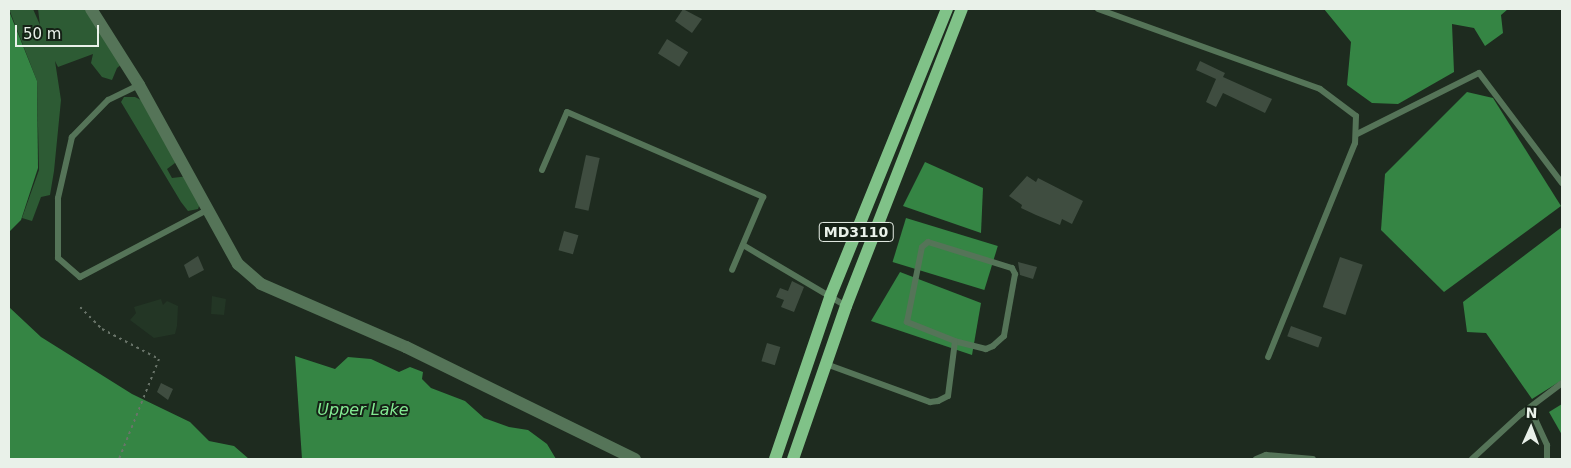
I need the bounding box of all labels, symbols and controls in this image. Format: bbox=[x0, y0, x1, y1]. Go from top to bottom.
scale bar bbox=[18, 15, 101, 47]
text: 50 m bbox=[23, 25, 61, 43]
road number: MD3110 bbox=[818, 220, 894, 243]
water label: Upper Lake bbox=[317, 400, 409, 420]
north arrow bbox=[1506, 403, 1556, 453]
text: N bbox=[1525, 405, 1538, 421]

